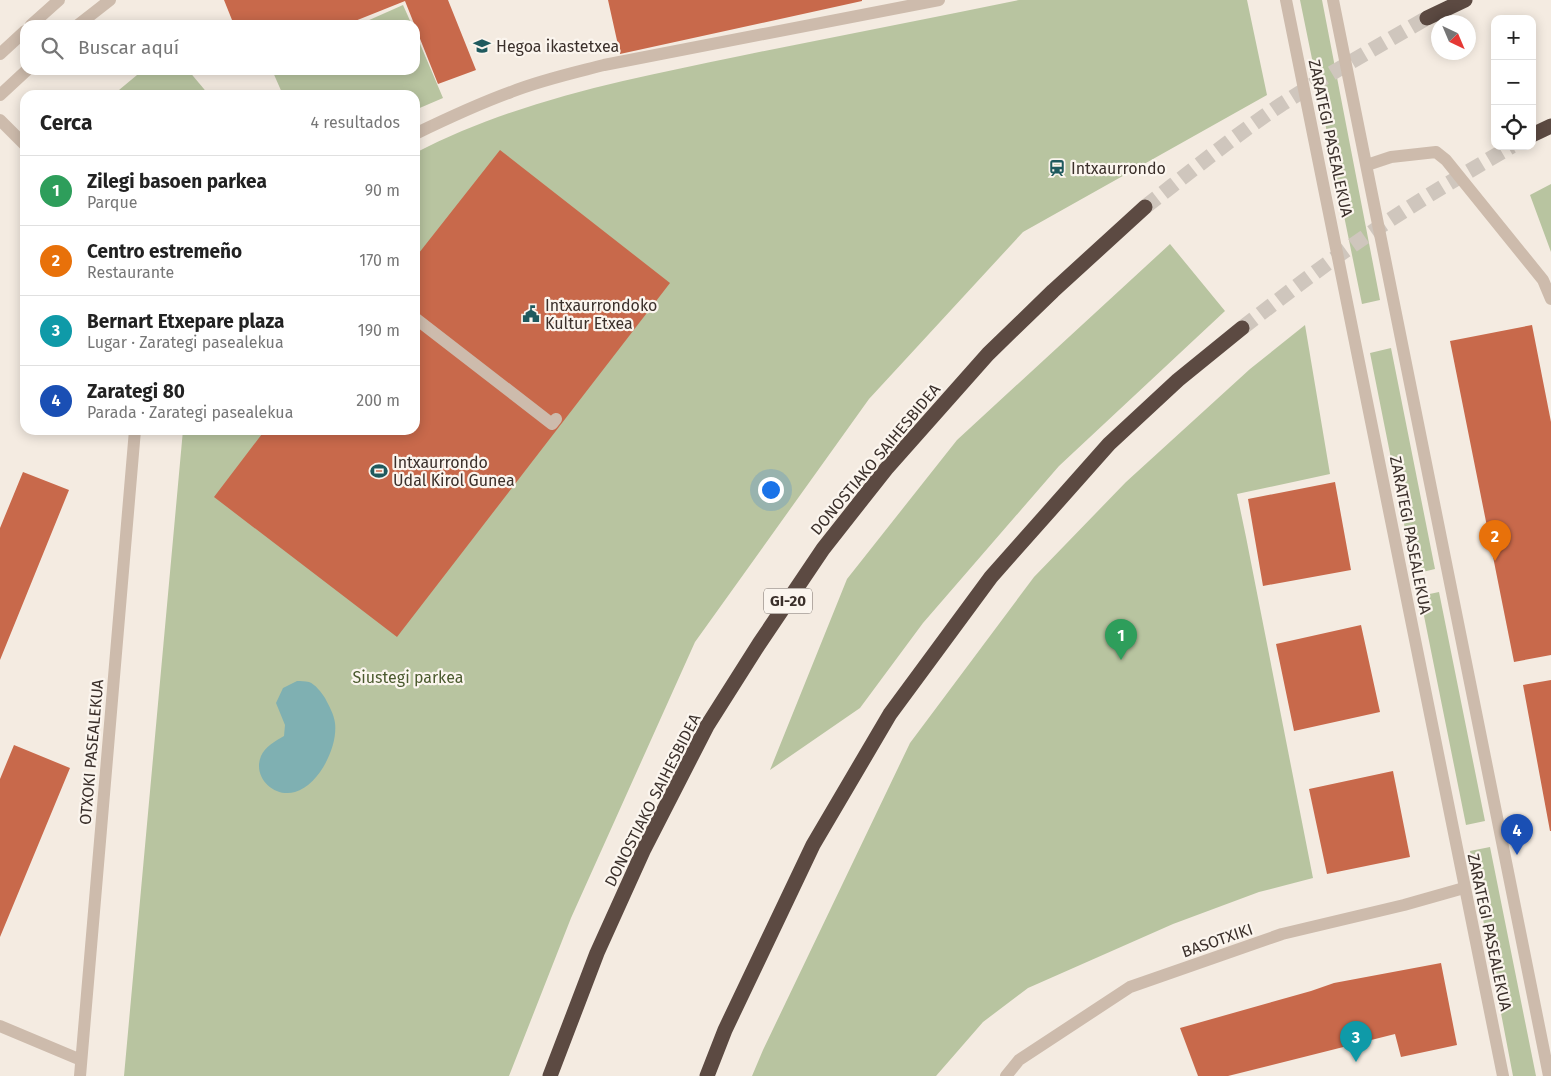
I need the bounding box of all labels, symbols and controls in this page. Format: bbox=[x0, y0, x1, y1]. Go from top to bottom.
north arrow bbox=[1431, 15, 1476, 60]
map controls bbox=[1491, 15, 1536, 150]
button: + bbox=[1491, 15, 1536, 60]
search box bbox=[20, 20, 420, 75]
icon: search bbox=[38, 34, 66, 62]
text: Buscar aquí bbox=[78, 36, 179, 59]
school or university icon: Hegoa ikastetxea bbox=[472, 36, 492, 56]
place label: Hegoa ikastetxea bbox=[496, 37, 619, 56]
street label: ZARATEGI PASEALEKUA bbox=[1305, 58, 1357, 219]
button: − bbox=[1491, 60, 1536, 105]
button: locate bbox=[1491, 105, 1536, 150]
text: Cerca bbox=[40, 110, 92, 136]
text: 4 resultados bbox=[311, 113, 400, 132]
station icon: Intxaurrondo bbox=[1047, 158, 1067, 178]
place label: Intxaurrondo bbox=[1071, 159, 1166, 178]
text: Zilegi basoen parkea bbox=[87, 170, 267, 193]
text: 1 bbox=[52, 181, 60, 200]
text: 90 m bbox=[365, 181, 400, 200]
text: Parque bbox=[87, 193, 137, 212]
text: Centro estremeño bbox=[87, 240, 242, 263]
text: 2 bbox=[52, 251, 60, 270]
text: 170 m bbox=[359, 251, 400, 270]
text: Restaurante bbox=[87, 263, 174, 282]
place label: Intxaurrondoko Kultur Etxea bbox=[545, 296, 657, 333]
public building icon: Intxaurrondoko Kultur Etxea bbox=[521, 304, 541, 324]
text: Bernart Etxepare plaza bbox=[87, 310, 284, 333]
text: 3 bbox=[52, 321, 60, 340]
text: 190 m bbox=[358, 321, 400, 340]
text: Lugar · Zarategi pasealekua bbox=[87, 333, 284, 352]
street label: DONOSTIAKO SAIHESBIDEA bbox=[807, 379, 945, 539]
text: Zarategi 80 bbox=[87, 380, 185, 403]
text: 4 bbox=[51, 391, 61, 410]
text: 200 m bbox=[356, 391, 400, 410]
text: Parada · Zarategi pasealekua bbox=[87, 403, 293, 422]
place label: Intxaurrondo Udal Kirol Gunea bbox=[393, 453, 515, 490]
street label: ZARATEGI PASEALEKUA bbox=[1386, 454, 1435, 617]
sports icon: Intxaurrondo Udal Kirol Gunea bbox=[369, 461, 389, 481]
your location bbox=[758, 477, 784, 503]
pin: 2 bbox=[1479, 520, 1511, 561]
road number: GI-20 bbox=[764, 588, 812, 614]
pin: 1 bbox=[1105, 619, 1137, 660]
park label: Siustegi parkea bbox=[353, 668, 463, 687]
street label: OTXOKI PASEALEKUA bbox=[76, 678, 107, 826]
street label: DONOSTIAKO SAIHESBIDEA bbox=[601, 710, 705, 890]
pin: 4 bbox=[1501, 814, 1533, 855]
street label: ZARATEGI PASEALEKUA bbox=[1464, 852, 1516, 1013]
street label: BASOTXIKI bbox=[1179, 919, 1255, 961]
pin: 3 bbox=[1340, 1021, 1372, 1062]

